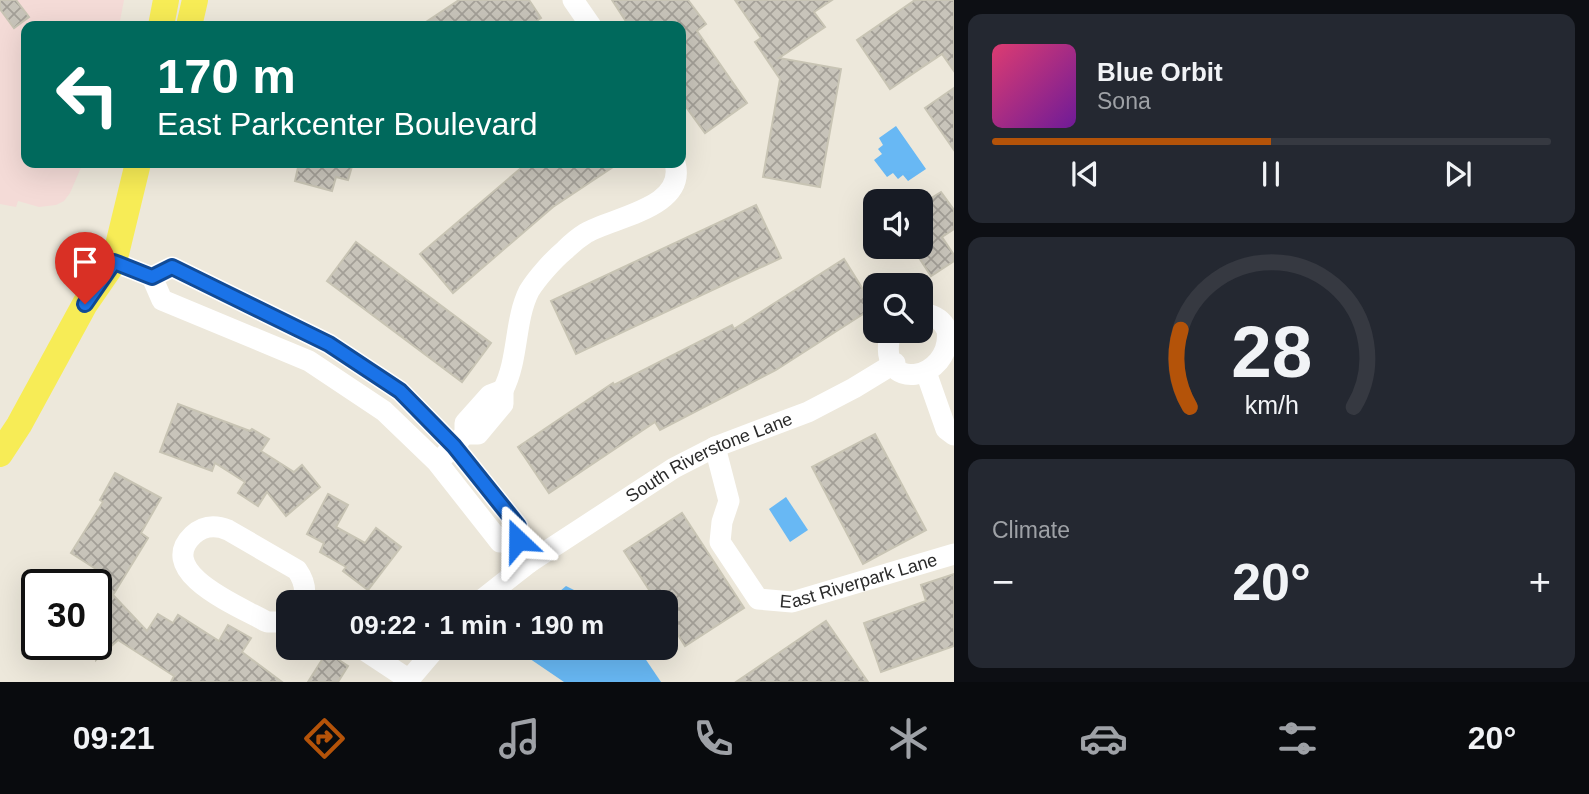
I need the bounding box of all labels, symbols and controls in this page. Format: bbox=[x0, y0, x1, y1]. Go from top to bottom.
icon: left bbox=[42, 49, 133, 140]
text: 170 m bbox=[157, 49, 296, 103]
text: Blue Orbit bbox=[1097, 57, 1223, 87]
text: Sona bbox=[1097, 88, 1151, 114]
text: East Parkcenter Boulevard bbox=[157, 106, 538, 142]
icon: previous bbox=[1066, 155, 1104, 193]
icon: pause bbox=[1252, 155, 1290, 193]
icon: next bbox=[1439, 155, 1477, 193]
map controls bbox=[863, 189, 933, 343]
button: sound bbox=[863, 189, 933, 259]
pin bbox=[55, 232, 115, 304]
icon: arrive bbox=[66, 243, 104, 281]
button: search bbox=[863, 273, 933, 343]
text: 28 bbox=[1231, 311, 1312, 392]
text: km/h bbox=[1244, 391, 1299, 419]
street label: South Riverstone Lane bbox=[622, 409, 795, 507]
position arrow bbox=[481, 503, 555, 577]
text: Climate bbox=[992, 517, 1070, 543]
street label: East Riverpark Lane bbox=[779, 550, 940, 612]
text: 20° bbox=[1232, 553, 1311, 611]
text: − bbox=[992, 561, 1014, 603]
text: + bbox=[1529, 561, 1551, 603]
speed limit sign: 30 bbox=[21, 569, 112, 660]
text: 09:22 · 1 min · 190 m bbox=[350, 610, 604, 640]
icon: directions bbox=[300, 714, 349, 763]
icon: music bbox=[495, 714, 544, 763]
icon: phone bbox=[689, 714, 738, 763]
icon: climate bbox=[884, 714, 933, 763]
icon: car bbox=[1079, 714, 1128, 763]
icon: filters bbox=[1273, 714, 1322, 763]
text: 09:21 bbox=[73, 720, 155, 756]
text: 20° bbox=[1468, 720, 1516, 756]

